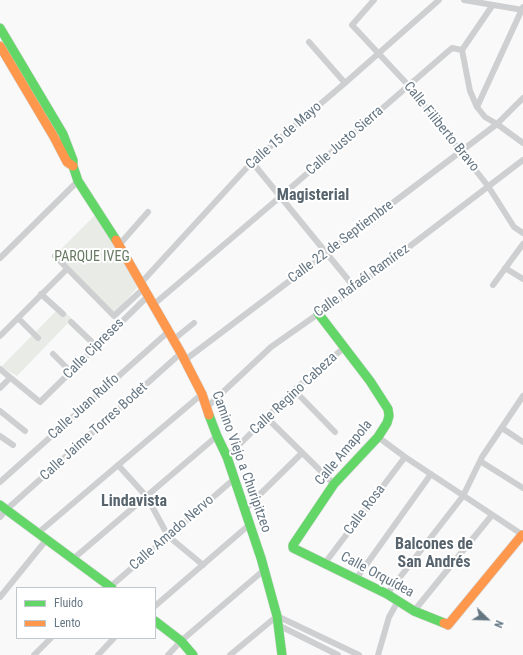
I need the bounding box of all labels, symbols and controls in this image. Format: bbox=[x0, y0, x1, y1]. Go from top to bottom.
street label: Calle Filiberto Bravo bbox=[400, 79, 482, 175]
street label: Calle 15 de Mayo bbox=[243, 99, 325, 173]
street label: Calle Justo Sierra bbox=[303, 103, 387, 179]
district label: Magisterial bbox=[277, 186, 349, 206]
street label: Calle 22 de Septiembre bbox=[285, 197, 397, 287]
street label: Calle Rafaél Ramírez bbox=[311, 241, 413, 321]
park label: PARQUE IVEG bbox=[54, 249, 130, 265]
street label: Calle Cipreses bbox=[60, 315, 128, 383]
street label: Calle Regino Cabeza bbox=[247, 349, 341, 439]
street label: Calle Juan Rulfo bbox=[45, 371, 123, 443]
street label: Calle Jaime Torres Bodet bbox=[37, 379, 151, 485]
street label: Camino Viejo a Churipitzeo bbox=[208, 389, 274, 535]
street label: Calle Amapola bbox=[312, 417, 376, 489]
street label: Calle Rosa bbox=[341, 482, 389, 538]
district label: Lindavista bbox=[101, 492, 167, 512]
street label: Calle Amado Nervo bbox=[127, 492, 217, 574]
district label: Balcones de San Andrés bbox=[395, 535, 473, 573]
street label: Calle Orquídea bbox=[337, 549, 417, 601]
legend bbox=[16, 587, 156, 639]
text: Fluido bbox=[54, 596, 83, 610]
north arrow bbox=[467, 599, 507, 639]
text: Lento bbox=[54, 616, 81, 630]
text: N bbox=[491, 618, 506, 630]

